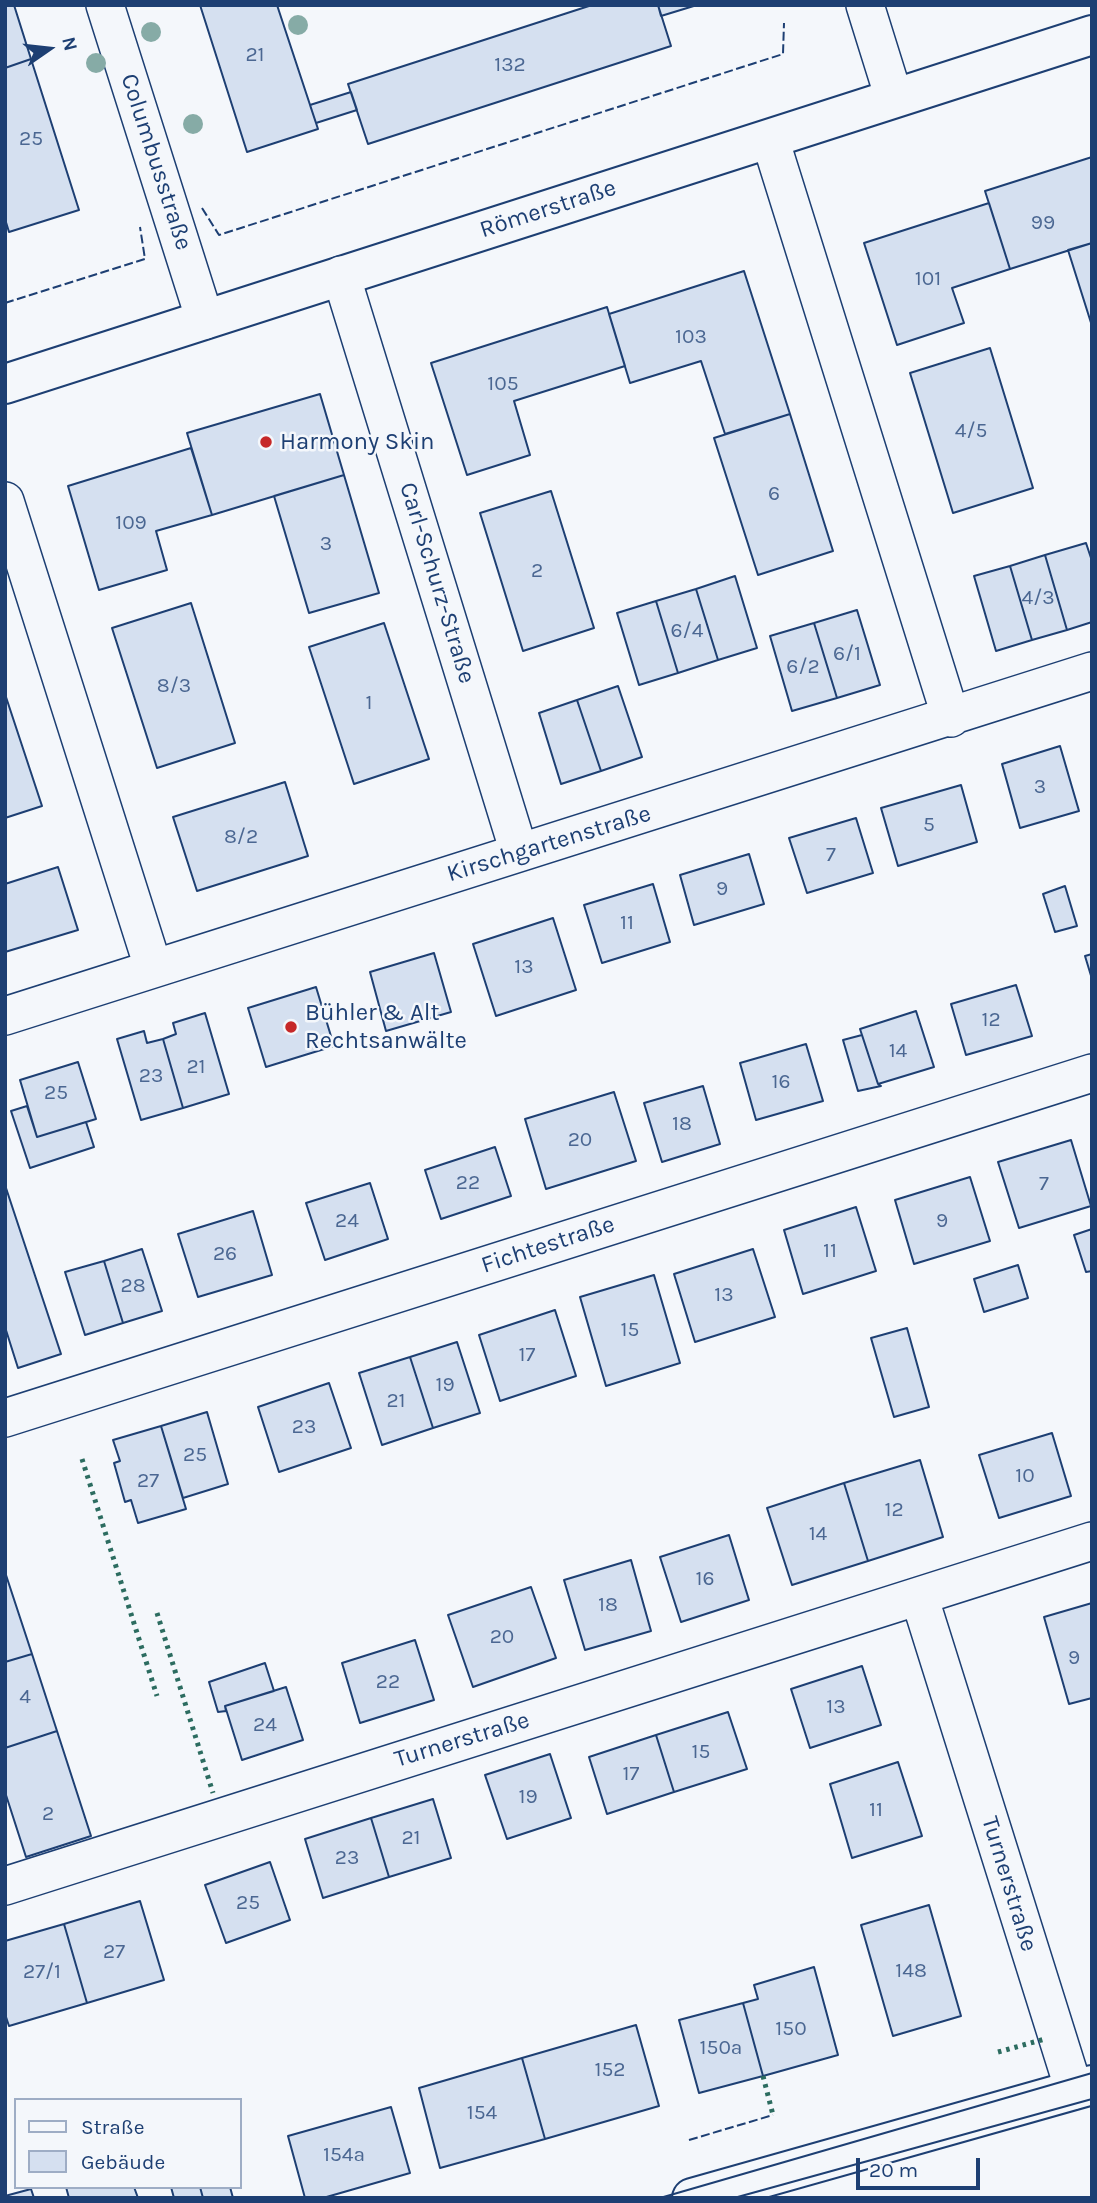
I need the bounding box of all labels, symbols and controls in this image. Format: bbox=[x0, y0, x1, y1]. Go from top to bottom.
north arrow bbox=[14, 14, 84, 84]
text: N bbox=[57, 35, 82, 53]
house number: 21 bbox=[245, 42, 265, 68]
house number: 132 bbox=[494, 52, 526, 78]
street label: Columbusstraße bbox=[114, 70, 198, 254]
house number: 25 bbox=[19, 126, 43, 152]
street label: Römerstraße bbox=[476, 173, 620, 245]
house number: 99 bbox=[1031, 210, 1055, 236]
house number: 101 bbox=[915, 266, 941, 292]
house number: 103 bbox=[675, 324, 707, 350]
house number: 105 bbox=[487, 371, 519, 397]
house number: 4/5 bbox=[955, 418, 987, 444]
place label: Harmony Skin bbox=[280, 428, 435, 456]
marker: Harmony Skin bbox=[258, 434, 274, 450]
street label: Carl-Schurz-Straße bbox=[393, 479, 481, 687]
house number: 6 bbox=[768, 481, 780, 507]
house number: 109 bbox=[115, 510, 147, 536]
house number: 3 bbox=[320, 531, 332, 557]
house number: 2 bbox=[531, 558, 543, 584]
house number: 4/3 bbox=[1021, 585, 1055, 611]
house number: 6/4 bbox=[671, 618, 703, 644]
house number: 6/1 bbox=[833, 641, 861, 667]
house number: 6/2 bbox=[786, 654, 820, 680]
house number: 8/3 bbox=[157, 673, 191, 699]
house number: 1 bbox=[366, 690, 372, 716]
house number: 3 bbox=[1034, 774, 1046, 800]
street label: Kirschgartenstraße bbox=[444, 799, 654, 889]
house number: 5 bbox=[923, 812, 935, 838]
house number: 8/2 bbox=[224, 824, 258, 850]
house number: 7 bbox=[826, 842, 836, 868]
house number: 9 bbox=[716, 876, 728, 902]
house number: 11 bbox=[620, 910, 634, 936]
house number: 13 bbox=[514, 954, 534, 980]
place label: Bühler & Alt Rechtsanwälte bbox=[305, 999, 467, 1055]
house number: 12 bbox=[981, 1007, 1001, 1033]
marker: Bühler & Alt Rechtsanwälte bbox=[283, 1019, 299, 1035]
house number: 14 bbox=[889, 1038, 907, 1064]
house number: 21 bbox=[186, 1054, 206, 1080]
house number: 23 bbox=[139, 1063, 163, 1089]
house number: 16 bbox=[772, 1069, 790, 1095]
house number: 25 bbox=[44, 1080, 68, 1106]
house number: 18 bbox=[672, 1111, 692, 1137]
house number: 20 bbox=[568, 1127, 592, 1153]
house number: 22 bbox=[456, 1170, 480, 1196]
house number: 7 bbox=[1039, 1171, 1049, 1197]
house number: 24 bbox=[335, 1208, 359, 1234]
house number: 9 bbox=[936, 1208, 948, 1234]
street label: Fichtestraße bbox=[478, 1210, 618, 1280]
house number: 11 bbox=[823, 1238, 837, 1264]
house number: 26 bbox=[213, 1241, 237, 1267]
house number: 28 bbox=[120, 1273, 146, 1299]
house number: 13 bbox=[714, 1282, 734, 1308]
house number: 15 bbox=[621, 1317, 639, 1343]
house number: 17 bbox=[519, 1342, 535, 1368]
house number: 19 bbox=[435, 1372, 455, 1398]
house number: 21 bbox=[386, 1388, 406, 1414]
house number: 23 bbox=[292, 1414, 316, 1440]
house number: 25 bbox=[183, 1442, 207, 1468]
house number: 10 bbox=[1015, 1463, 1035, 1489]
house number: 27 bbox=[137, 1468, 159, 1494]
house number: 12 bbox=[884, 1497, 904, 1523]
house number: 14 bbox=[809, 1521, 827, 1547]
house number: 16 bbox=[696, 1566, 714, 1592]
house number: 18 bbox=[598, 1592, 618, 1618]
house number: 20 bbox=[490, 1624, 514, 1650]
house number: 9 bbox=[1068, 1645, 1080, 1671]
house number: 22 bbox=[376, 1669, 400, 1695]
house number: 4 bbox=[19, 1684, 31, 1710]
house number: 13 bbox=[826, 1694, 846, 1720]
street label: Turnerstraße bbox=[391, 1706, 533, 1774]
house number: 24 bbox=[253, 1712, 277, 1738]
house number: 15 bbox=[692, 1739, 710, 1765]
house number: 17 bbox=[623, 1761, 639, 1787]
house number: 19 bbox=[518, 1784, 538, 1810]
house number: 11 bbox=[869, 1797, 883, 1823]
house number: 2 bbox=[42, 1801, 54, 1827]
street label: Turnerstraße bbox=[975, 1813, 1043, 1955]
house number: 21 bbox=[401, 1825, 421, 1851]
house number: 23 bbox=[335, 1845, 359, 1871]
house number: 25 bbox=[236, 1890, 260, 1916]
house number: 27 bbox=[103, 1939, 125, 1965]
house number: 148 bbox=[895, 1958, 927, 1984]
house number: 27/1 bbox=[23, 1959, 61, 1985]
house number: 150 bbox=[775, 2016, 807, 2042]
house number: 150a bbox=[700, 2035, 742, 2061]
house number: 152 bbox=[595, 2057, 625, 2083]
legend bbox=[14, 2098, 242, 2189]
house number: 154 bbox=[467, 2100, 497, 2126]
text: Straße bbox=[81, 2115, 144, 2139]
house number: 154a bbox=[323, 2142, 365, 2168]
scale bar bbox=[859, 2144, 983, 2188]
text: Gebäude bbox=[81, 2150, 165, 2174]
text: 20 m bbox=[869, 2158, 918, 2182]

